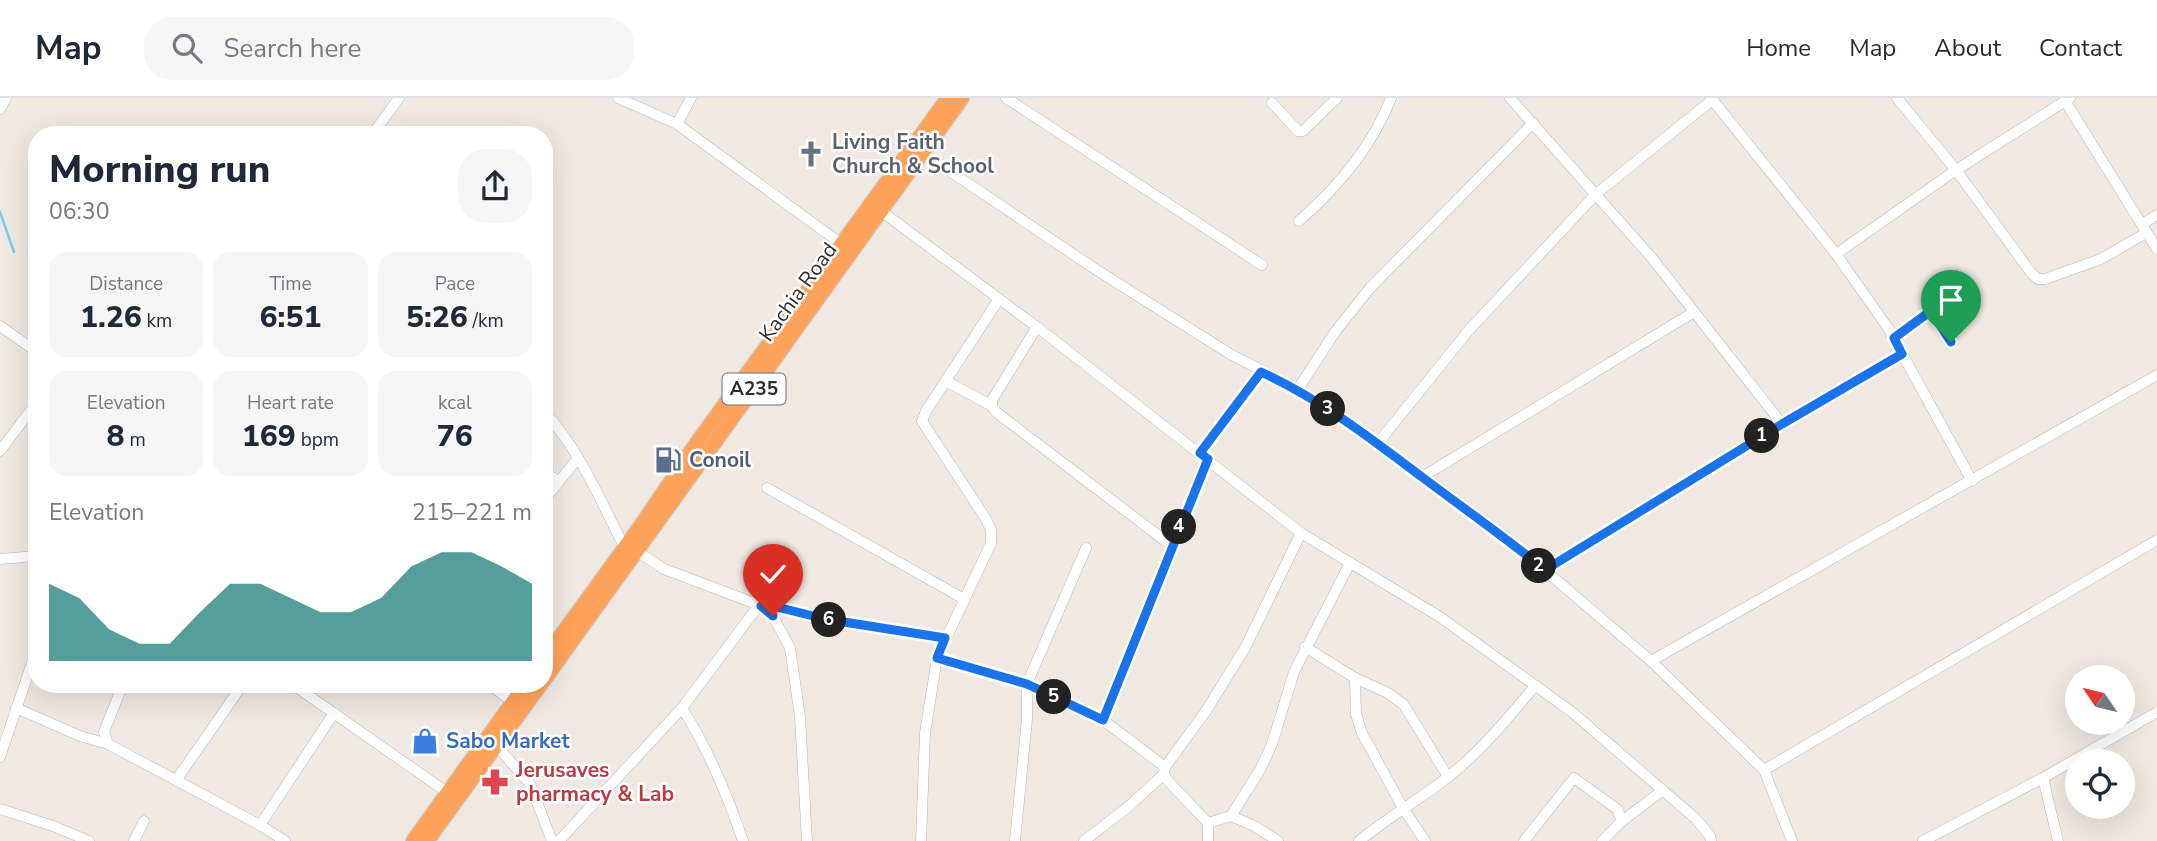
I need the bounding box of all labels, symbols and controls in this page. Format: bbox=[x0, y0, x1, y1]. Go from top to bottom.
search box bbox=[144, 17, 634, 80]
text: Map bbox=[35, 26, 102, 71]
icon: search bbox=[168, 29, 206, 67]
text: Search here bbox=[224, 31, 361, 66]
text: Home bbox=[1746, 32, 1811, 64]
text: Map bbox=[1849, 32, 1896, 64]
text: About bbox=[1934, 32, 2001, 64]
text: Contact bbox=[2039, 32, 2122, 64]
place label: Living Faith Church & School bbox=[832, 128, 994, 180]
church icon: Living Faith Church & School bbox=[796, 139, 826, 169]
text: Morning run bbox=[49, 144, 270, 195]
button: share bbox=[458, 149, 532, 223]
text: 06:30 bbox=[49, 196, 109, 227]
street label: Kachia Road bbox=[753, 237, 843, 347]
pin bbox=[1921, 270, 1981, 342]
text: Distance bbox=[89, 271, 163, 297]
text: Time bbox=[269, 271, 312, 297]
text: Pace bbox=[435, 271, 475, 297]
icon: arrive bbox=[1932, 281, 1970, 319]
text: 1.26 bbox=[80, 297, 142, 338]
text: 6:51 bbox=[260, 297, 321, 338]
text: 5:26 bbox=[406, 297, 468, 338]
text: km bbox=[142, 308, 172, 334]
text: /km bbox=[468, 308, 504, 334]
road number: A235 bbox=[722, 374, 786, 404]
text: Elevation bbox=[87, 390, 166, 416]
text: Heart rate bbox=[247, 390, 334, 416]
text: kcal bbox=[438, 390, 472, 416]
pin: 3 bbox=[1310, 392, 1346, 426]
text: 3 bbox=[1322, 395, 1333, 421]
text: 8 bbox=[107, 416, 125, 457]
text: 169 bbox=[242, 416, 296, 457]
text: 76 bbox=[437, 416, 473, 457]
pin: 1 bbox=[1744, 418, 1780, 454]
text: 1 bbox=[1756, 422, 1767, 448]
text: m bbox=[125, 427, 146, 453]
text: bpm bbox=[296, 427, 339, 453]
fuel station icon: Conoil bbox=[653, 445, 683, 475]
place label: Conoil bbox=[689, 446, 751, 474]
text: Elevation bbox=[49, 497, 144, 528]
text: 215–221 m bbox=[412, 497, 532, 528]
pin: 4 bbox=[1162, 510, 1196, 544]
text: 4 bbox=[1173, 513, 1184, 539]
pin bbox=[743, 544, 803, 616]
pin: 2 bbox=[1522, 548, 1556, 584]
text: 2 bbox=[1533, 552, 1544, 578]
icon: check bbox=[754, 555, 792, 593]
pin: 6 bbox=[812, 602, 846, 638]
text: 6 bbox=[823, 606, 834, 632]
north arrow bbox=[2065, 665, 2135, 735]
map controls bbox=[2065, 665, 2135, 819]
pin: 5 bbox=[1036, 680, 1072, 714]
text: 5 bbox=[1048, 683, 1059, 709]
shop icon: Sabo Market bbox=[410, 726, 440, 756]
place label: Sabo Market bbox=[446, 727, 570, 755]
button: locate bbox=[2065, 749, 2135, 819]
place label: Jerusaves pharmacy & Lab bbox=[515, 756, 674, 808]
pharmacy icon: Jerusaves pharmacy & Lab bbox=[480, 767, 510, 797]

